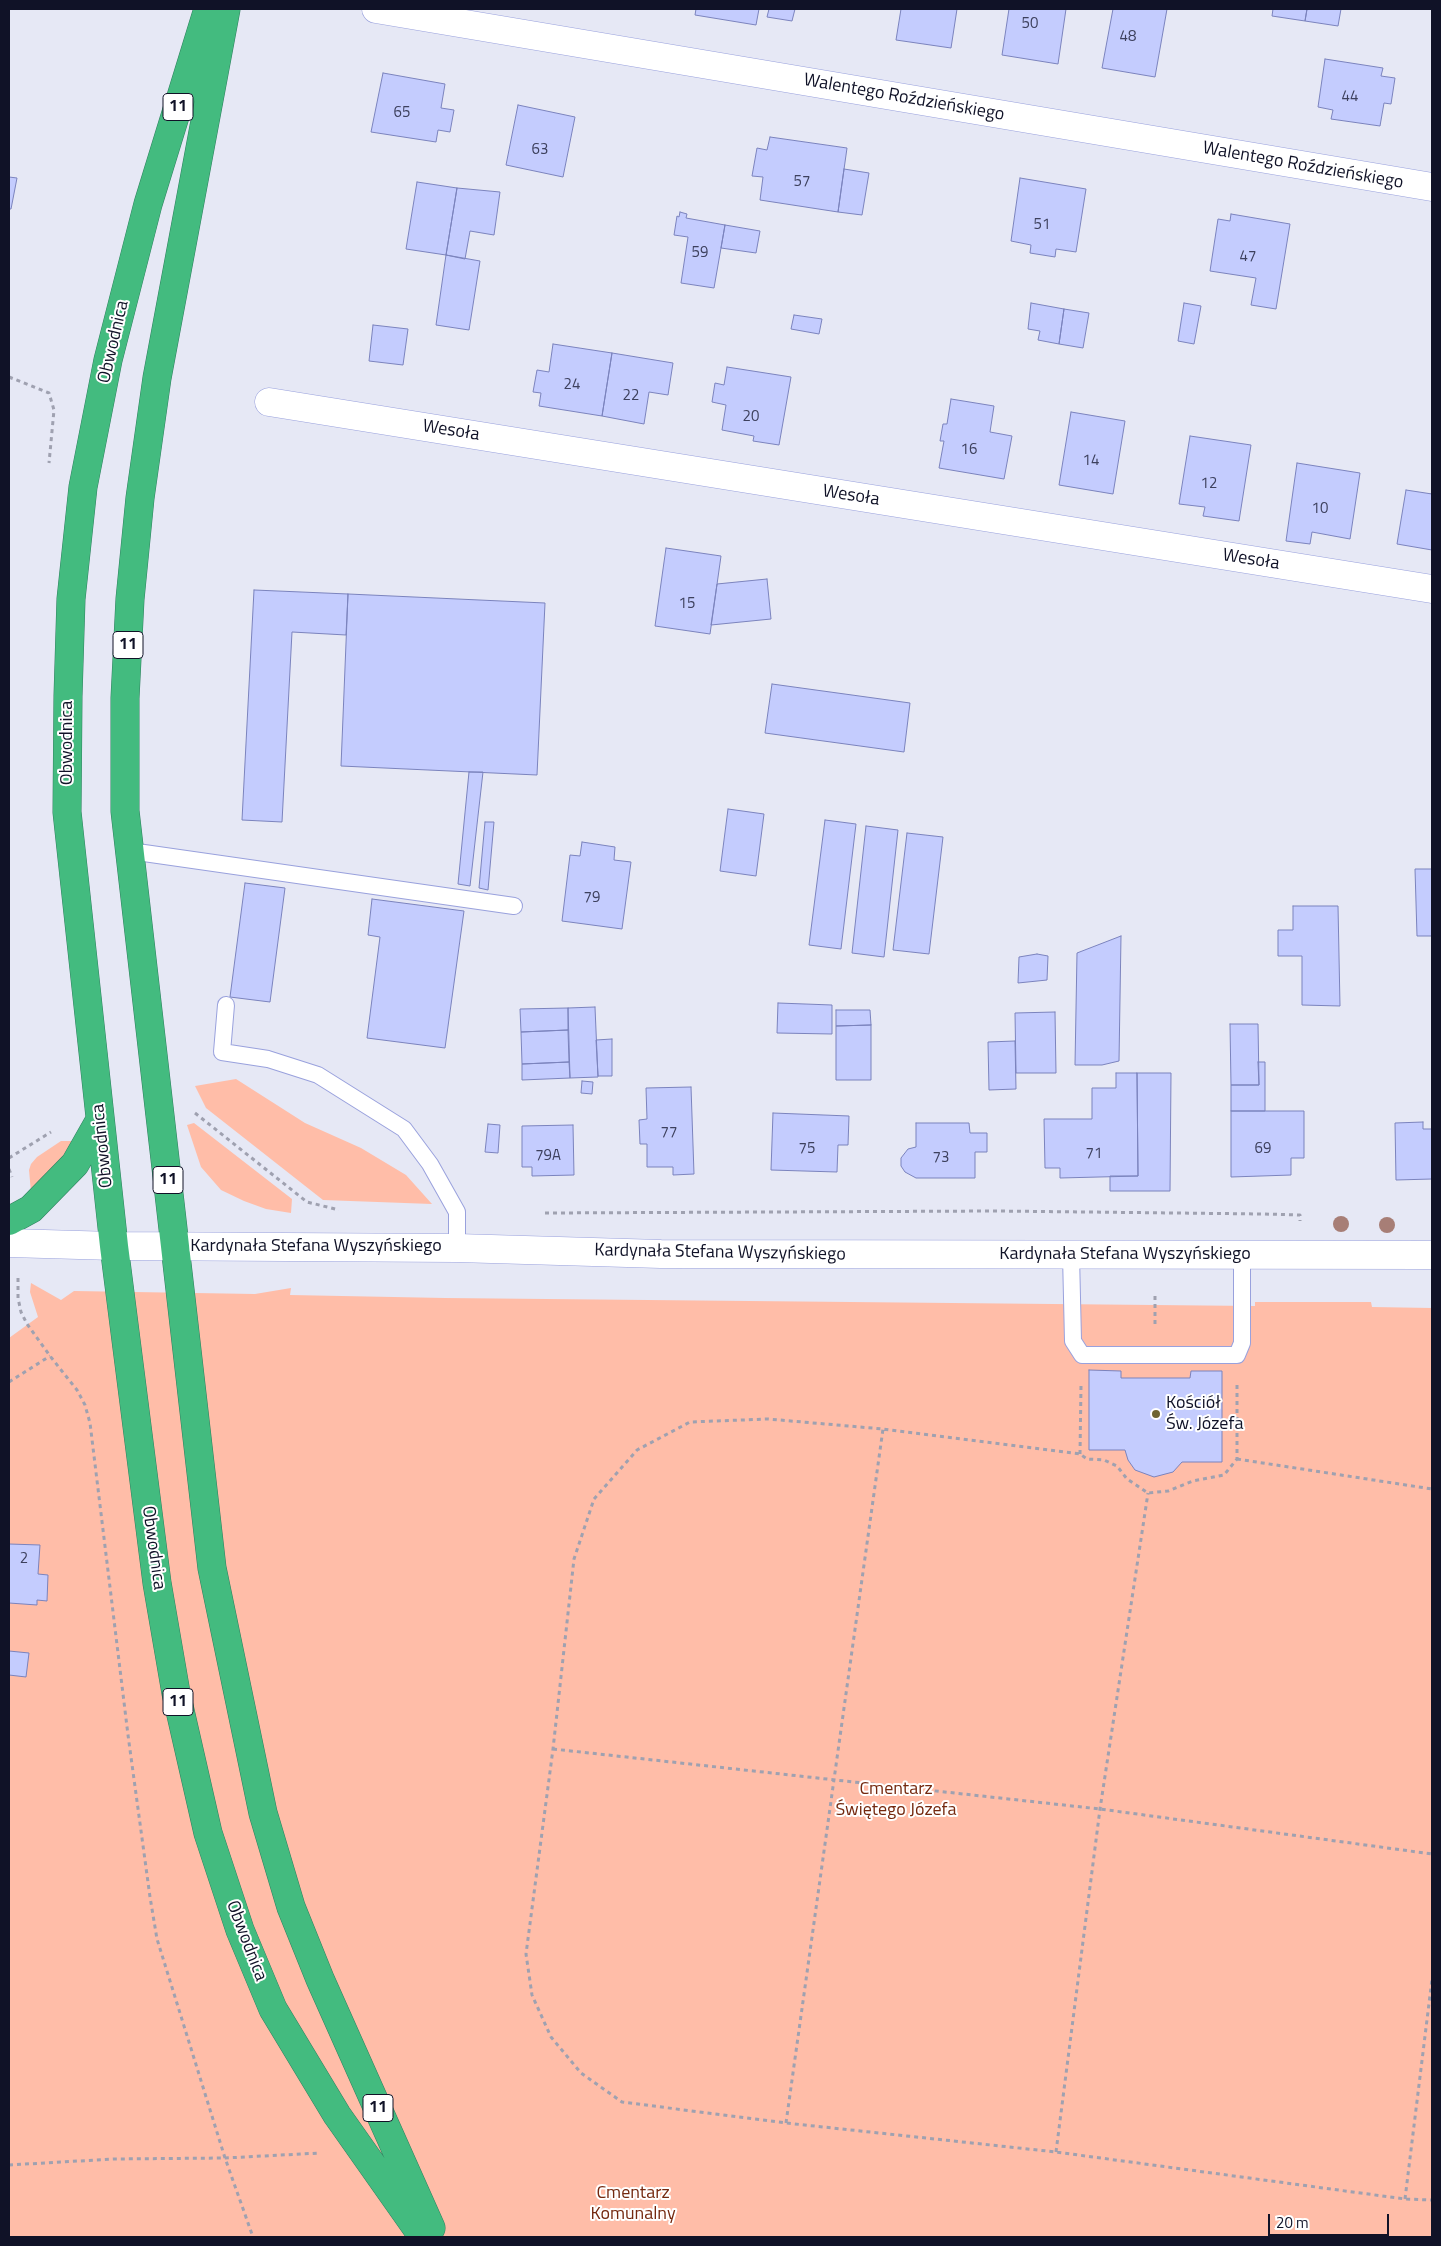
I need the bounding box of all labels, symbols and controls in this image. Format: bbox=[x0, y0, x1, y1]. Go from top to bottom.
house number: 50 bbox=[1022, 15, 1038, 33]
house number: 48 bbox=[1120, 28, 1136, 46]
street label: Walentego Roździeńskiego bbox=[802, 70, 1006, 126]
house number: 44 bbox=[1342, 88, 1358, 106]
road number: 11 bbox=[163, 94, 193, 120]
house number: 65 bbox=[394, 104, 410, 122]
street label: Walentego Roździeńskiego bbox=[1201, 138, 1405, 194]
house number: 63 bbox=[532, 141, 548, 159]
house number: 57 bbox=[794, 173, 810, 191]
house number: 51 bbox=[1034, 216, 1050, 234]
house number: 59 bbox=[692, 244, 708, 262]
house number: 47 bbox=[1240, 248, 1256, 266]
street label: Obwodnica bbox=[94, 298, 134, 386]
house number: 24 bbox=[564, 376, 580, 394]
house number: 22 bbox=[623, 387, 639, 405]
house number: 20 bbox=[743, 408, 759, 426]
street label: Wesoła bbox=[421, 416, 481, 446]
house number: 16 bbox=[961, 441, 977, 459]
house number: 14 bbox=[1083, 452, 1099, 470]
house number: 12 bbox=[1201, 475, 1217, 493]
street label: Wesoła bbox=[821, 481, 881, 511]
house number: 10 bbox=[1312, 500, 1328, 518]
street label: Wesoła bbox=[1221, 545, 1281, 575]
house number: 15 bbox=[679, 595, 695, 613]
road number: 11 bbox=[113, 632, 143, 658]
street label: Obwodnica bbox=[57, 701, 79, 785]
house number: 79 bbox=[584, 889, 600, 907]
street label: Obwodnica bbox=[88, 1103, 118, 1189]
house number: 77 bbox=[661, 1124, 677, 1142]
house number: 75 bbox=[799, 1140, 815, 1158]
house number: 69 bbox=[1255, 1140, 1271, 1158]
house number: 71 bbox=[1086, 1145, 1102, 1163]
house number: 79A bbox=[535, 1147, 561, 1165]
house number: 73 bbox=[933, 1149, 949, 1167]
road number: 11 bbox=[153, 1166, 183, 1194]
street label: Kardynała Stefana Wyszyńskiego bbox=[190, 1236, 442, 1258]
street label: Kardynała Stefana Wyszyńskiego bbox=[594, 1240, 846, 1266]
street label: Kardynała Stefana Wyszyńskiego bbox=[999, 1244, 1251, 1266]
place label: Kościół Św. Józefa bbox=[1166, 1393, 1243, 1436]
marker: Kościół Św. Józefa bbox=[1150, 1408, 1162, 1420]
street label: Obwodnica bbox=[136, 1505, 170, 1591]
house number: 2 bbox=[20, 1550, 28, 1568]
road number: 11 bbox=[163, 1688, 193, 1715]
park label: Cmentarz Świętego Józefa bbox=[835, 1779, 957, 1822]
street label: Obwodnica bbox=[221, 1898, 271, 1984]
road number: 11 bbox=[363, 2094, 393, 2122]
park label: Cmentarz Komunalny bbox=[590, 2183, 676, 2226]
scale bar bbox=[1271, 2204, 1392, 2236]
text: 20 m bbox=[1276, 2211, 1309, 2234]

